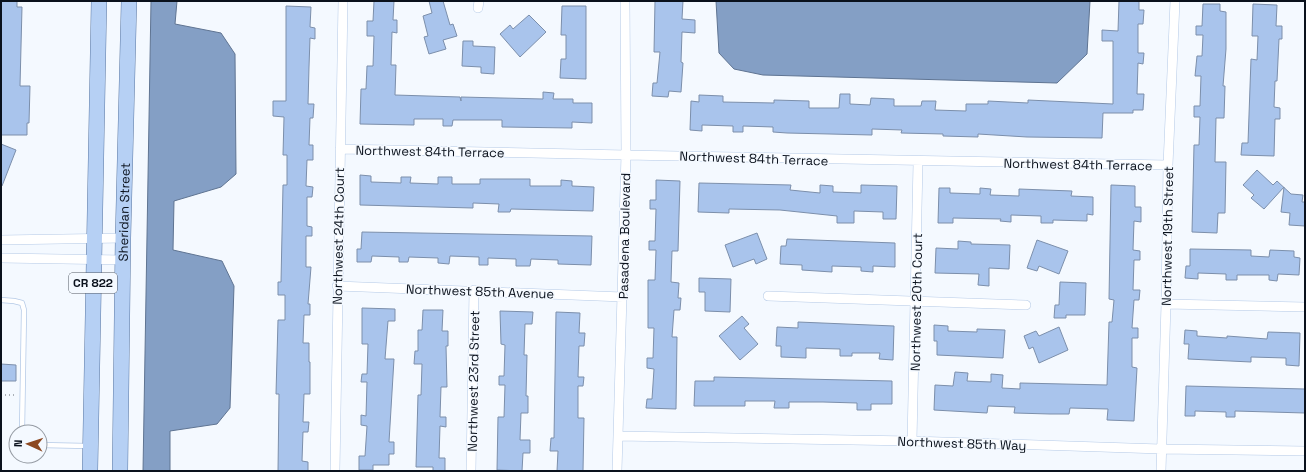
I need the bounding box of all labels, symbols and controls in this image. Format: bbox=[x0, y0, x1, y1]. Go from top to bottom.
street label: Northwest 84th Terrace bbox=[355, 142, 505, 161]
street label: Northwest 84th Terrace bbox=[679, 147, 829, 170]
street label: Northwest 84th Terrace bbox=[1003, 155, 1153, 174]
street label: Sheridan Street bbox=[115, 162, 134, 262]
street label: Northwest 19th Street bbox=[1158, 166, 1177, 306]
street label: Northwest 24th Court bbox=[329, 167, 348, 305]
street label: Pasadena Boulevard bbox=[615, 173, 634, 299]
street label: Northwest 20th Court bbox=[907, 233, 926, 371]
road number: CR 822 bbox=[69, 273, 117, 293]
street label: Northwest 85th Avenue bbox=[406, 280, 554, 303]
street label: Northwest 23rd Street bbox=[464, 310, 483, 452]
north arrow bbox=[8, 424, 48, 464]
street label: Northwest 85th Way bbox=[897, 433, 1027, 454]
text: N bbox=[11, 439, 25, 448]

